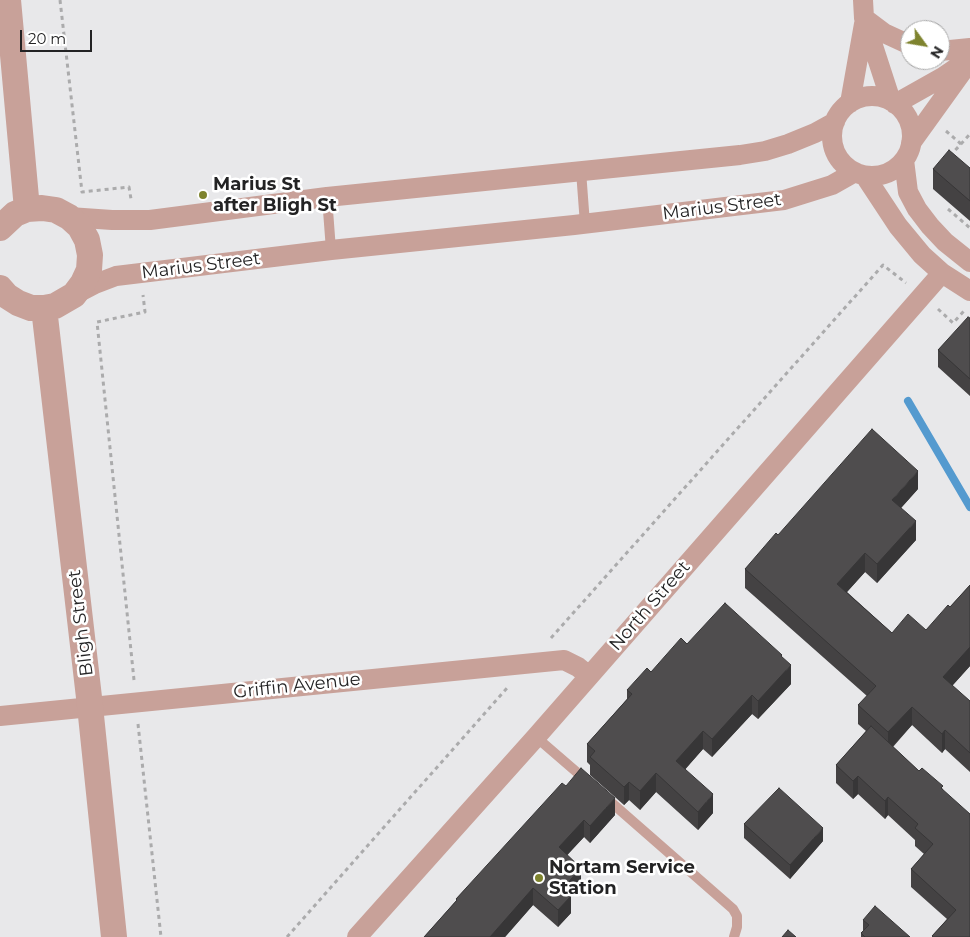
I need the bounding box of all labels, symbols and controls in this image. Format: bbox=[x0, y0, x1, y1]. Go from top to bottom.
scale bar bbox=[22, 20, 95, 52]
north arrow bbox=[900, 20, 950, 70]
text: 20 m bbox=[28, 29, 66, 48]
text: N bbox=[926, 43, 948, 62]
place label: Marius St after Bligh St bbox=[213, 174, 337, 216]
marker: Marius St after Bligh St bbox=[197, 189, 209, 201]
street label: Marius Street bbox=[661, 189, 783, 225]
street label: Marius Street bbox=[140, 248, 262, 284]
street label: North Street bbox=[605, 557, 695, 655]
street label: Bligh Street bbox=[64, 569, 98, 677]
street label: Griffin Avenue bbox=[232, 669, 362, 703]
place label: Nortam Service Station bbox=[549, 857, 695, 900]
marker: Nortam Service Station bbox=[533, 872, 545, 884]

